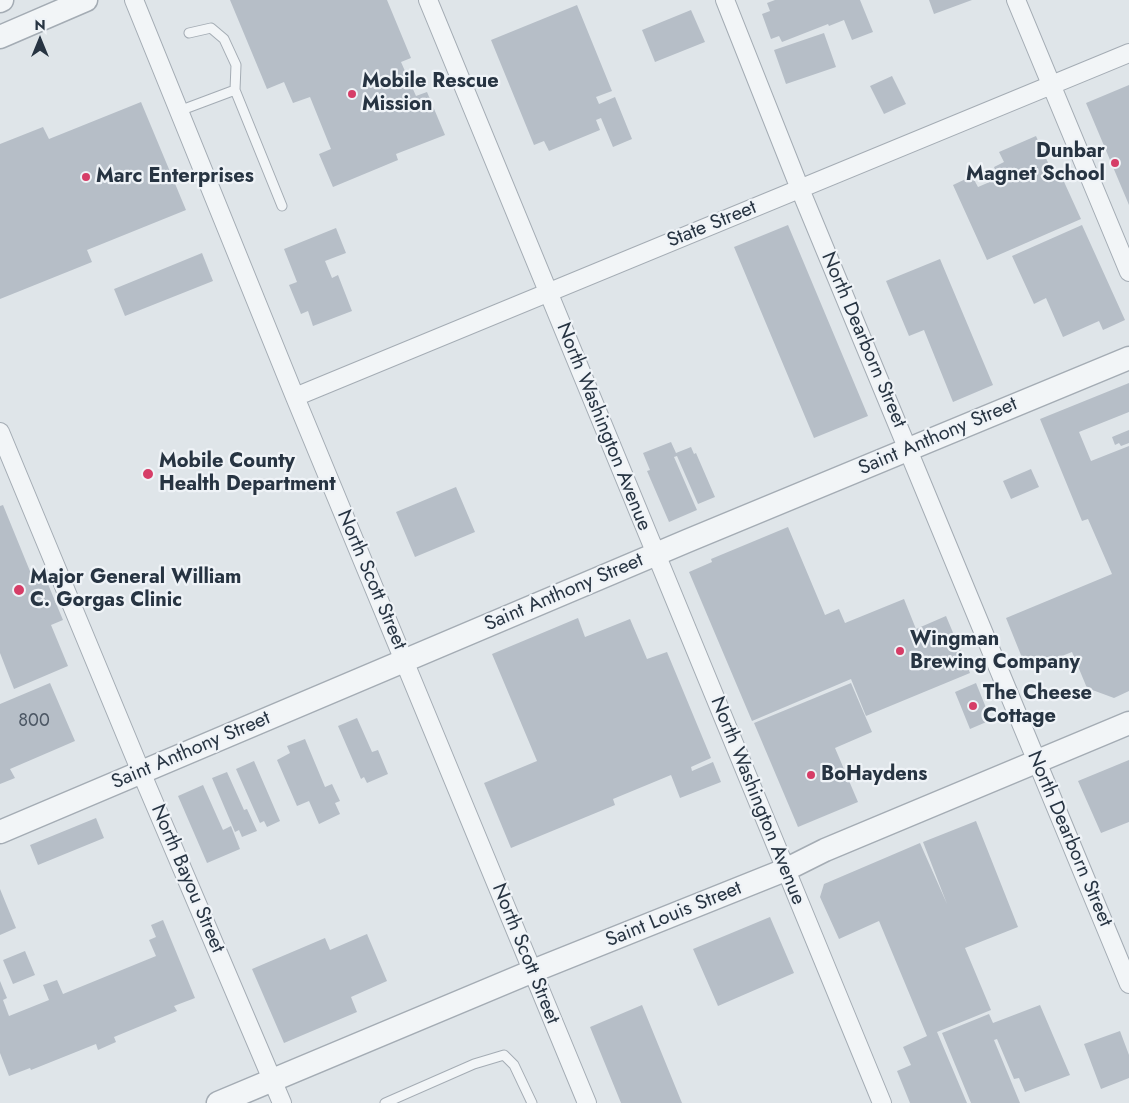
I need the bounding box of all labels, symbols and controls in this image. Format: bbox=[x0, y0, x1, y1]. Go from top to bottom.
north arrow bbox=[15, 15, 65, 65]
text: N bbox=[34, 15, 46, 35]
place label: Mobile Rescue Mission bbox=[362, 70, 499, 117]
marker: Mobile Rescue Mission bbox=[346, 88, 358, 100]
place label: Dunbar Magnet School bbox=[966, 140, 1105, 187]
marker: Dunbar Magnet School bbox=[1109, 157, 1121, 169]
place label: Marc Enterprises bbox=[96, 165, 254, 189]
marker: Marc Enterprises bbox=[80, 171, 92, 183]
street label: State Street bbox=[664, 196, 760, 254]
street label: North Dearborn Street bbox=[815, 249, 911, 431]
street label: North Washington Avenue bbox=[550, 320, 656, 534]
street label: Saint Anthony Street bbox=[855, 393, 1021, 481]
place label: Mobile County Health Department bbox=[159, 450, 336, 497]
marker: Mobile County Health Department bbox=[141, 467, 155, 481]
street label: North Scott Street bbox=[331, 507, 411, 653]
street label: Saint Anthony Street bbox=[481, 549, 647, 637]
place label: Major General William C. Gorgas Clinic bbox=[30, 566, 241, 613]
marker: Major General William C. Gorgas Clinic bbox=[12, 583, 26, 597]
place label: Wingman Brewing Company bbox=[910, 628, 1080, 675]
marker: Wingman Brewing Company bbox=[894, 645, 906, 657]
place label: The Cheese Cottage bbox=[983, 682, 1092, 729]
street label: North Washington Avenue bbox=[704, 694, 810, 908]
marker: The Cheese Cottage bbox=[967, 700, 979, 712]
street label: Saint Anthony Street bbox=[108, 707, 274, 795]
house number: 800 bbox=[18, 711, 50, 733]
street label: North Dearborn Street bbox=[1021, 748, 1117, 930]
place label: BoHaydens bbox=[821, 763, 927, 787]
marker: BoHaydens bbox=[805, 769, 817, 781]
street label: North Bayou Street bbox=[145, 801, 229, 957]
street label: Saint Louis Street bbox=[603, 877, 745, 953]
street label: North Scott Street bbox=[486, 880, 564, 1028]

